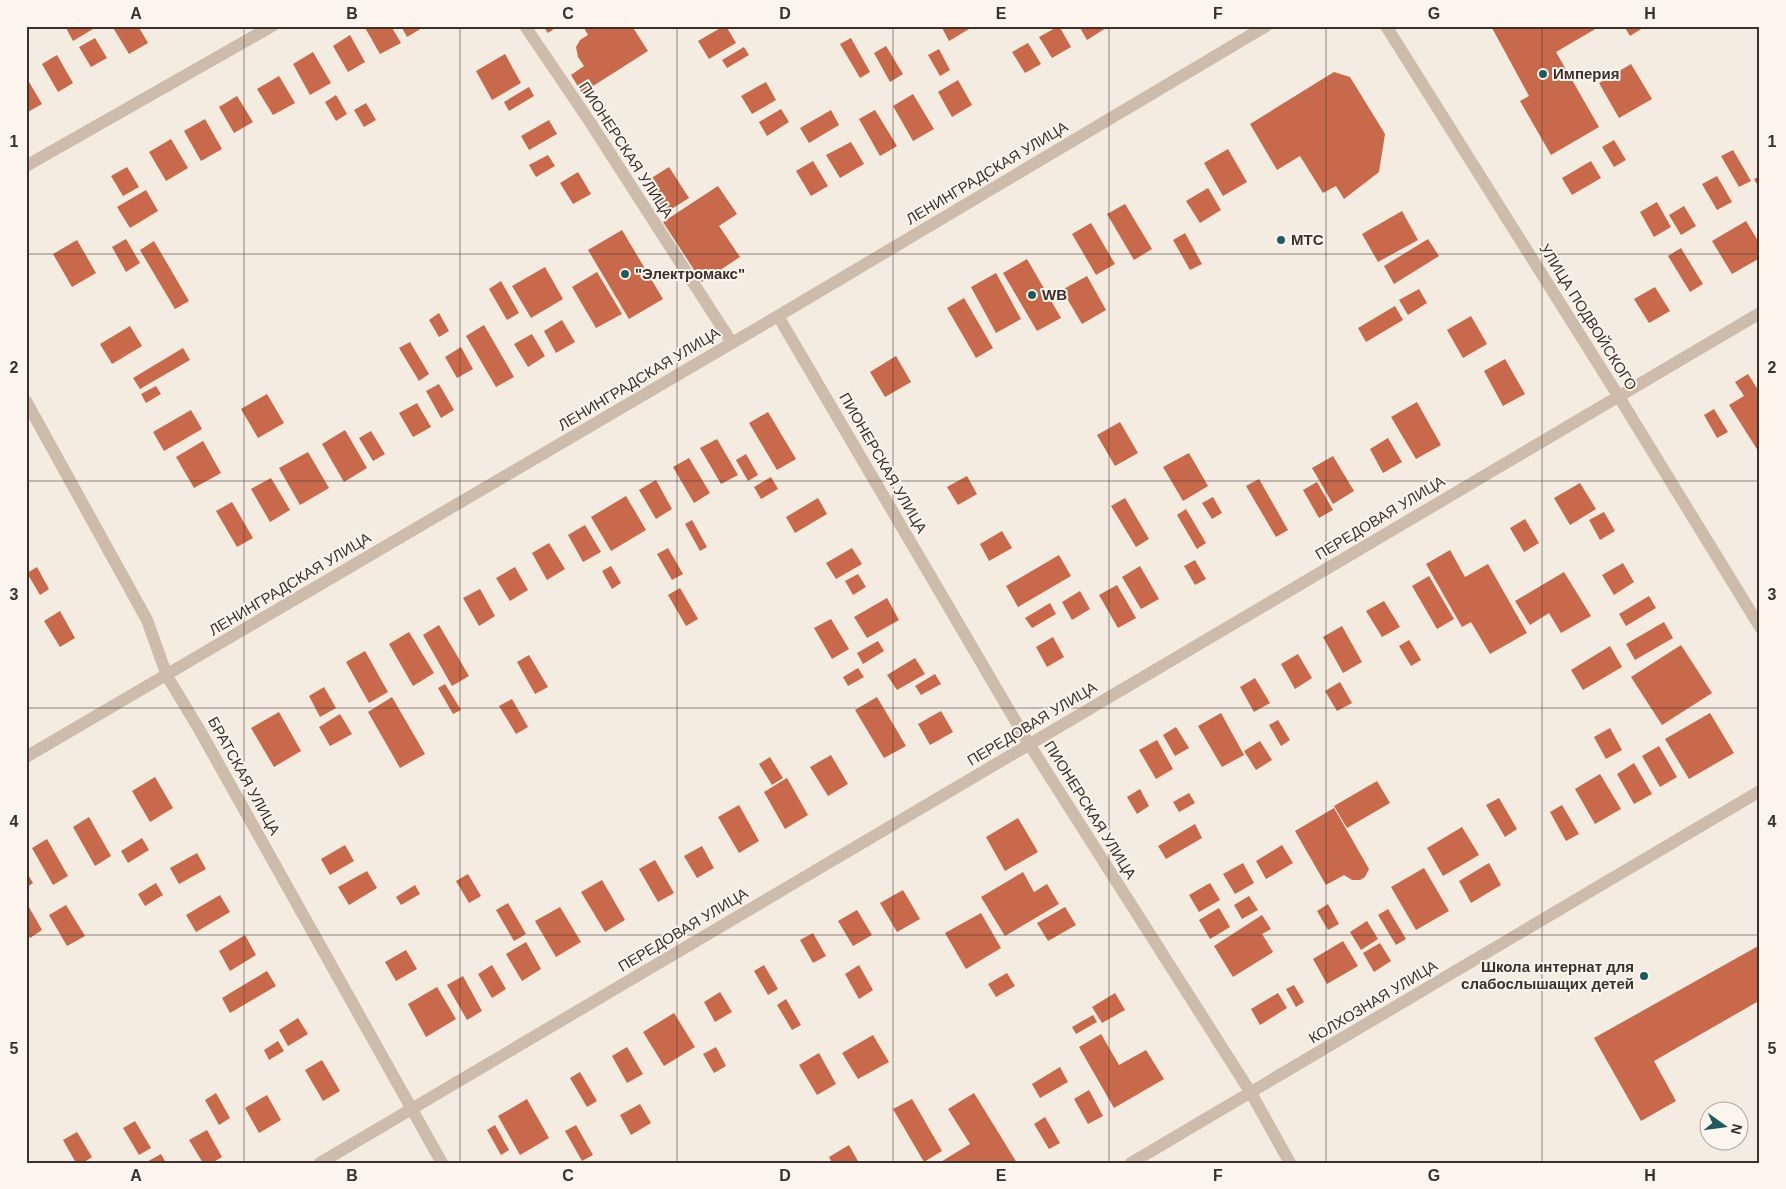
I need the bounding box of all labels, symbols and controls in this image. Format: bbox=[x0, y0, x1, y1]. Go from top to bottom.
text: A bbox=[130, 5, 142, 22]
text: B bbox=[346, 5, 358, 22]
text: C bbox=[562, 5, 574, 22]
text: D bbox=[779, 5, 791, 22]
text: E bbox=[996, 5, 1007, 22]
text: F bbox=[1213, 5, 1223, 22]
text: G bbox=[1428, 5, 1440, 22]
text: H bbox=[1644, 5, 1656, 22]
place label: Империя bbox=[1553, 65, 1619, 82]
marker: Империя bbox=[1537, 68, 1549, 80]
street label: ПИОНЕРСКАЯ УЛИЦА bbox=[576, 78, 677, 221]
street label: ЛЕНИНГРАДСКАЯ УЛИЦА bbox=[903, 118, 1071, 228]
text: 1 bbox=[10, 133, 19, 150]
text: 1 bbox=[1768, 133, 1777, 150]
place label: МТС bbox=[1291, 231, 1324, 248]
marker: МТС bbox=[1275, 234, 1287, 246]
street label: УЛИЦА ПОДВОЙСКОГО bbox=[1536, 240, 1640, 393]
place label: "Электромакс" bbox=[635, 265, 745, 282]
marker: "Электромакс" bbox=[619, 268, 631, 280]
place label: WB bbox=[1042, 286, 1067, 303]
marker: WB bbox=[1026, 289, 1038, 301]
street label: ЛЕНИНГРАДСКАЯ УЛИЦА bbox=[555, 324, 723, 434]
text: 2 bbox=[10, 359, 19, 376]
text: 2 bbox=[1768, 359, 1777, 376]
street label: ПИОНЕРСКАЯ УЛИЦА bbox=[836, 390, 931, 536]
street label: ПЕРЕДОВАЯ УЛИЦА bbox=[1312, 472, 1448, 563]
street label: ЛЕНИНГРАДСКАЯ УЛИЦА bbox=[206, 529, 374, 639]
text: 3 bbox=[10, 586, 19, 603]
text: 3 bbox=[1768, 586, 1777, 603]
street label: ПЕРЕДОВАЯ УЛИЦА bbox=[964, 678, 1100, 769]
street label: БРАТСКАЯ УЛИЦА bbox=[205, 714, 284, 838]
street label: ПИОНЕРСКАЯ УЛИЦА bbox=[1041, 738, 1140, 882]
text: 4 bbox=[10, 813, 19, 830]
text: 4 bbox=[1768, 813, 1777, 830]
street label: ПЕРЕДОВАЯ УЛИЦА bbox=[615, 884, 751, 975]
street label: КОЛХОЗНАЯ УЛИЦА bbox=[1305, 956, 1440, 1047]
place label: Школа интернат для слабослышащих детей bbox=[1461, 958, 1634, 992]
marker: Школа интернат для слабослышащих детей bbox=[1638, 970, 1650, 982]
text: 5 bbox=[10, 1040, 19, 1057]
text: 5 bbox=[1768, 1040, 1777, 1057]
north arrow bbox=[1698, 1102, 1748, 1152]
text: N bbox=[1728, 1122, 1746, 1136]
text: A bbox=[130, 1167, 142, 1184]
text: B bbox=[346, 1167, 358, 1184]
text: C bbox=[562, 1167, 574, 1184]
text: D bbox=[779, 1167, 791, 1184]
text: E bbox=[996, 1167, 1007, 1184]
text: F bbox=[1213, 1167, 1223, 1184]
text: G bbox=[1428, 1167, 1440, 1184]
text: H bbox=[1644, 1167, 1656, 1184]

